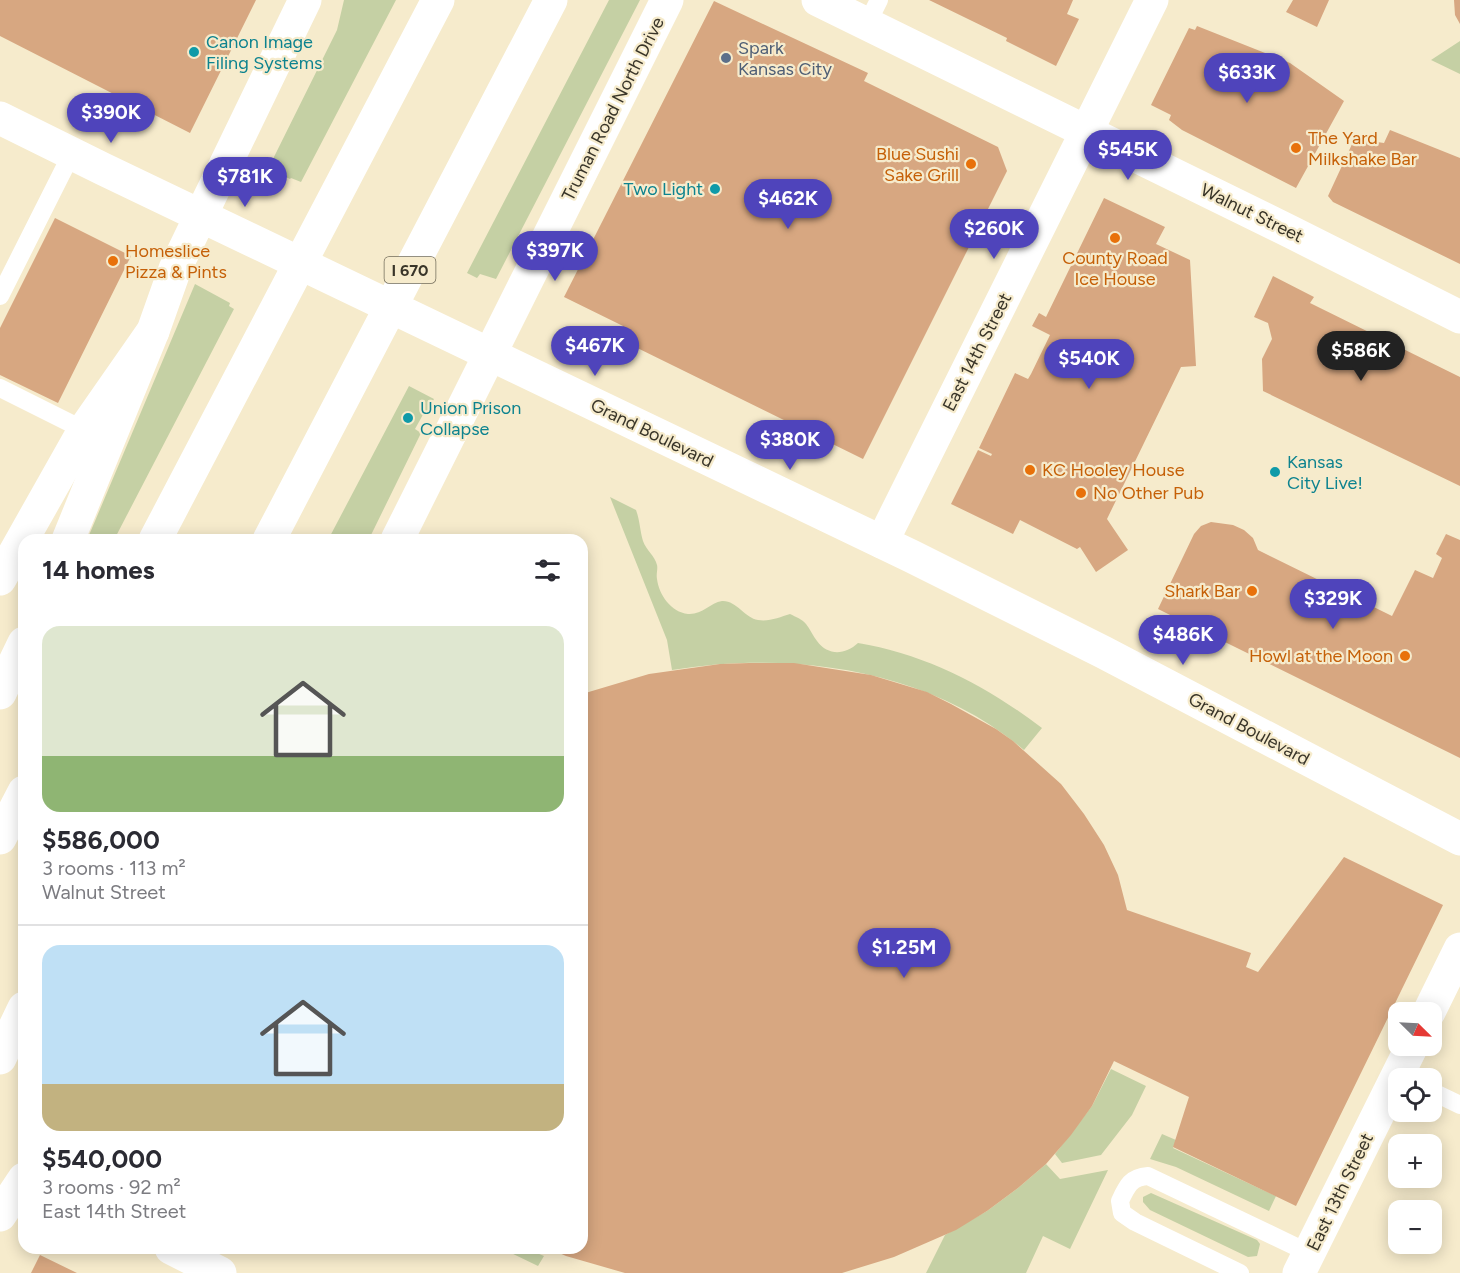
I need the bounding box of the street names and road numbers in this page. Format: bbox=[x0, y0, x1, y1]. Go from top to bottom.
street label: Truman Road North Drive bbox=[557, 13, 669, 205]
street label: Walnut Street bbox=[1197, 179, 1307, 247]
road number: I 670 bbox=[384, 257, 436, 283]
street label: East 14th Street bbox=[938, 289, 1016, 415]
street label: Grand Boulevard bbox=[587, 394, 717, 472]
street label: Grand Boulevard bbox=[1185, 688, 1313, 770]
street label: East 13th Street bbox=[1302, 1129, 1378, 1255]

